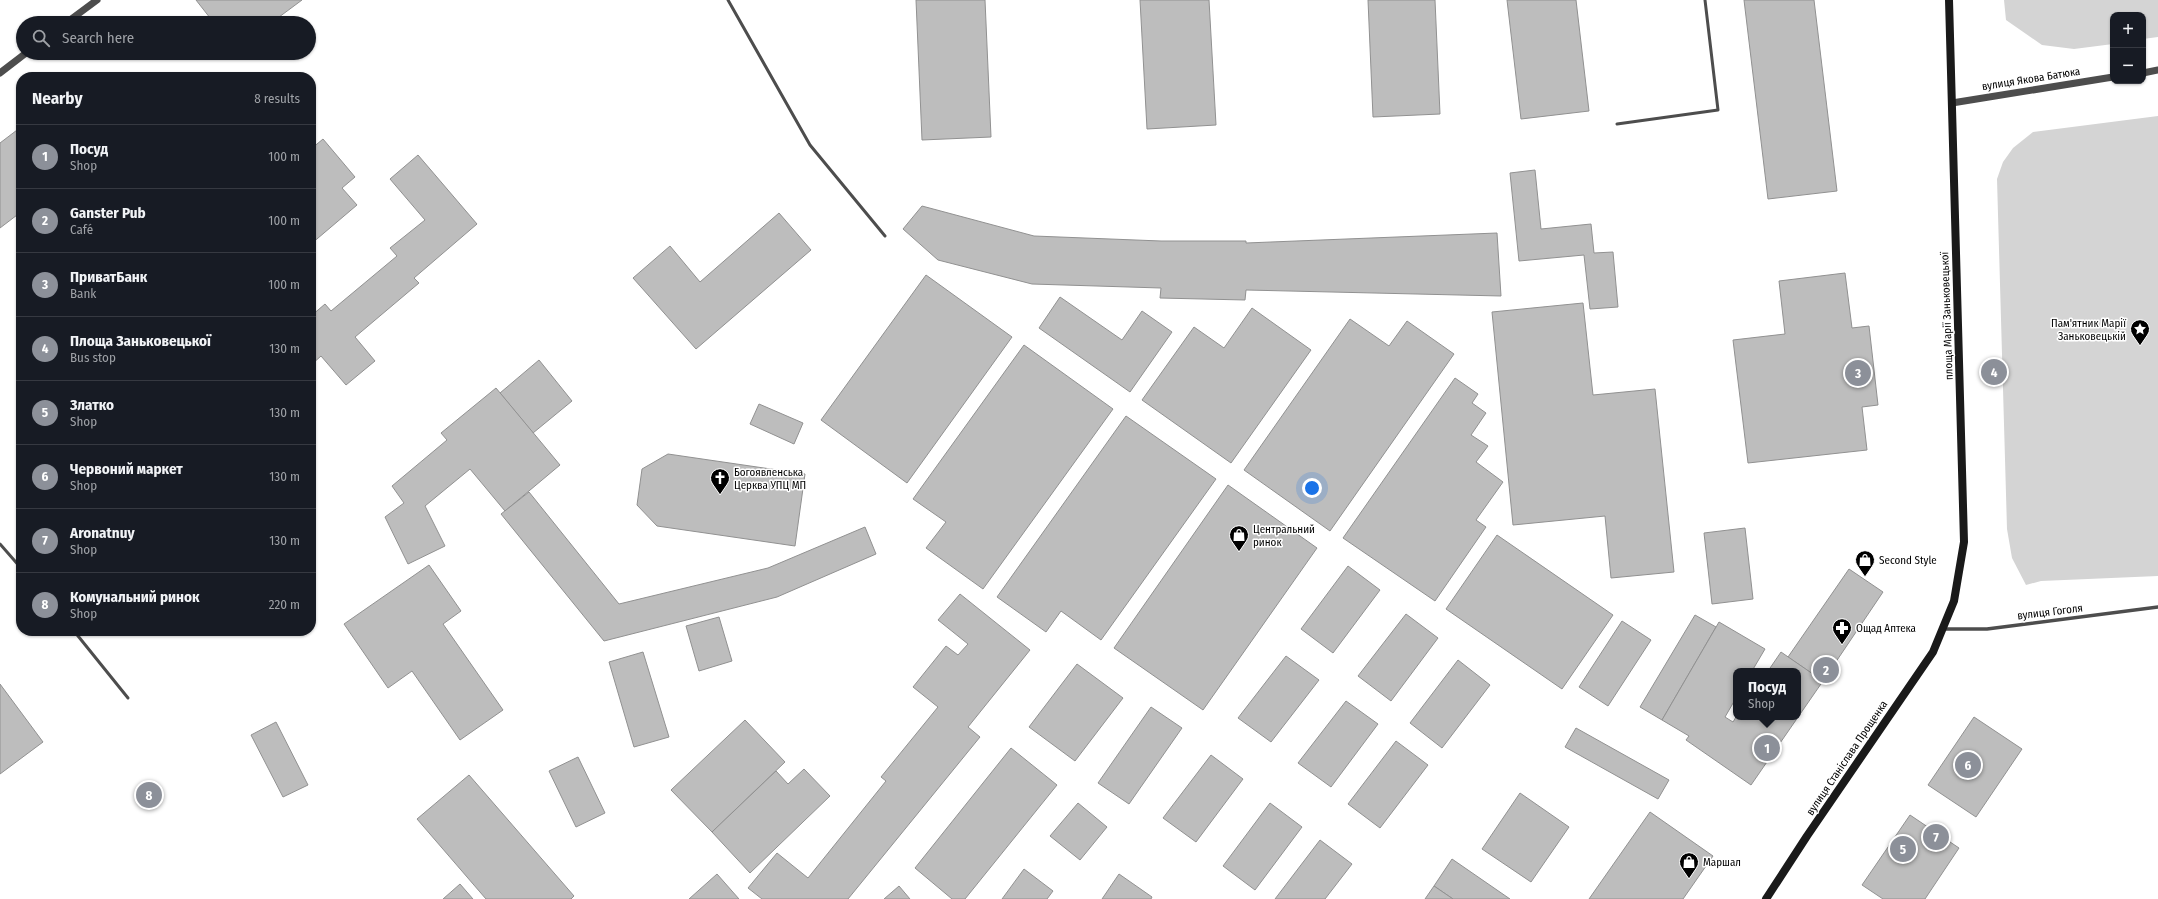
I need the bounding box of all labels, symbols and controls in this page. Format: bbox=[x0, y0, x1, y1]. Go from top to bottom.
map controls bbox=[2110, 12, 2146, 84]
button: + bbox=[2110, 12, 2146, 48]
search box bbox=[16, 16, 316, 60]
icon: search bbox=[30, 27, 52, 49]
text: Search here bbox=[62, 29, 134, 47]
button: − bbox=[2110, 48, 2146, 84]
street label: вулиця Якова Батюка bbox=[1981, 65, 2081, 93]
text: Nearby bbox=[32, 88, 83, 109]
text: 8 results bbox=[254, 91, 300, 106]
text: Посуд bbox=[70, 140, 108, 158]
text: 1 bbox=[42, 149, 48, 164]
text: 100 m bbox=[268, 149, 300, 164]
text: Shop bbox=[70, 158, 97, 173]
text: Ganster Pub bbox=[70, 204, 146, 222]
text: 2 bbox=[42, 213, 48, 228]
text: 100 m bbox=[268, 213, 300, 228]
text: Café bbox=[70, 222, 93, 237]
street label: площа Марії Заньковецької bbox=[1938, 251, 1956, 380]
text: ПриватБанк bbox=[70, 268, 147, 286]
text: 3 bbox=[42, 277, 48, 292]
text: 100 m bbox=[268, 277, 300, 292]
text: Bank bbox=[70, 286, 96, 301]
place label: Пам'ятник Марії Заньковецькій bbox=[2051, 317, 2126, 343]
place icon: Пам'ятник Марії Заньковецькій bbox=[2129, 318, 2151, 346]
text: Площа Заньковецької bbox=[70, 332, 211, 350]
text: 4 bbox=[42, 341, 48, 356]
text: 130 m bbox=[269, 341, 300, 356]
text: Bus stop bbox=[70, 350, 116, 365]
pin: 4 bbox=[1981, 357, 2007, 387]
pin: 3 bbox=[1845, 358, 1871, 388]
text: Златко bbox=[70, 396, 114, 414]
text: 5 bbox=[42, 405, 48, 420]
text: 130 m bbox=[269, 405, 300, 420]
text: Shop bbox=[70, 414, 97, 429]
text: Червоний маркет bbox=[70, 460, 183, 478]
place label: Богоявленська Церква УПЦ МП bbox=[734, 466, 806, 492]
church icon: Богоявленська Церква УПЦ МП bbox=[709, 467, 731, 495]
text: 6 bbox=[42, 469, 48, 484]
text: 130 m bbox=[269, 469, 300, 484]
text: Shop bbox=[70, 478, 97, 493]
your location bbox=[1302, 478, 1322, 498]
place label: Центральний ринок bbox=[1253, 523, 1315, 549]
text: Aronatnuy bbox=[70, 524, 135, 542]
shop icon: Центральний ринок bbox=[1228, 524, 1250, 552]
text: 7 bbox=[42, 533, 48, 548]
text: 130 m bbox=[269, 533, 300, 548]
text: Shop bbox=[70, 542, 97, 557]
shop icon: Second Style bbox=[1854, 549, 1876, 577]
place label: Second Style bbox=[1879, 554, 1937, 567]
text: Комунальний ринок bbox=[70, 588, 200, 606]
text: 8 bbox=[42, 597, 48, 612]
text: 220 m bbox=[269, 597, 300, 612]
street label: вулиця Гоголя bbox=[2016, 602, 2084, 622]
text: Shop bbox=[70, 606, 97, 621]
pharmacy icon: Ощад Аптека bbox=[1831, 617, 1853, 645]
place label: Ощад Аптека bbox=[1856, 622, 1916, 635]
pin: 2 bbox=[1813, 655, 1839, 685]
popup bbox=[1733, 668, 1801, 720]
text: Посуд bbox=[1748, 678, 1786, 696]
text: Shop bbox=[1748, 696, 1775, 711]
street label: вулиця Станіслава Прощенка bbox=[1804, 698, 1890, 818]
pin: 1 bbox=[1754, 733, 1780, 763]
pin: 6 bbox=[1955, 750, 1981, 780]
pin: 8 bbox=[136, 780, 162, 810]
pin: 7 bbox=[1923, 822, 1949, 852]
pin: 5 bbox=[1890, 834, 1916, 864]
shop icon: Маршал bbox=[1678, 851, 1700, 879]
place label: Маршал bbox=[1703, 856, 1741, 869]

